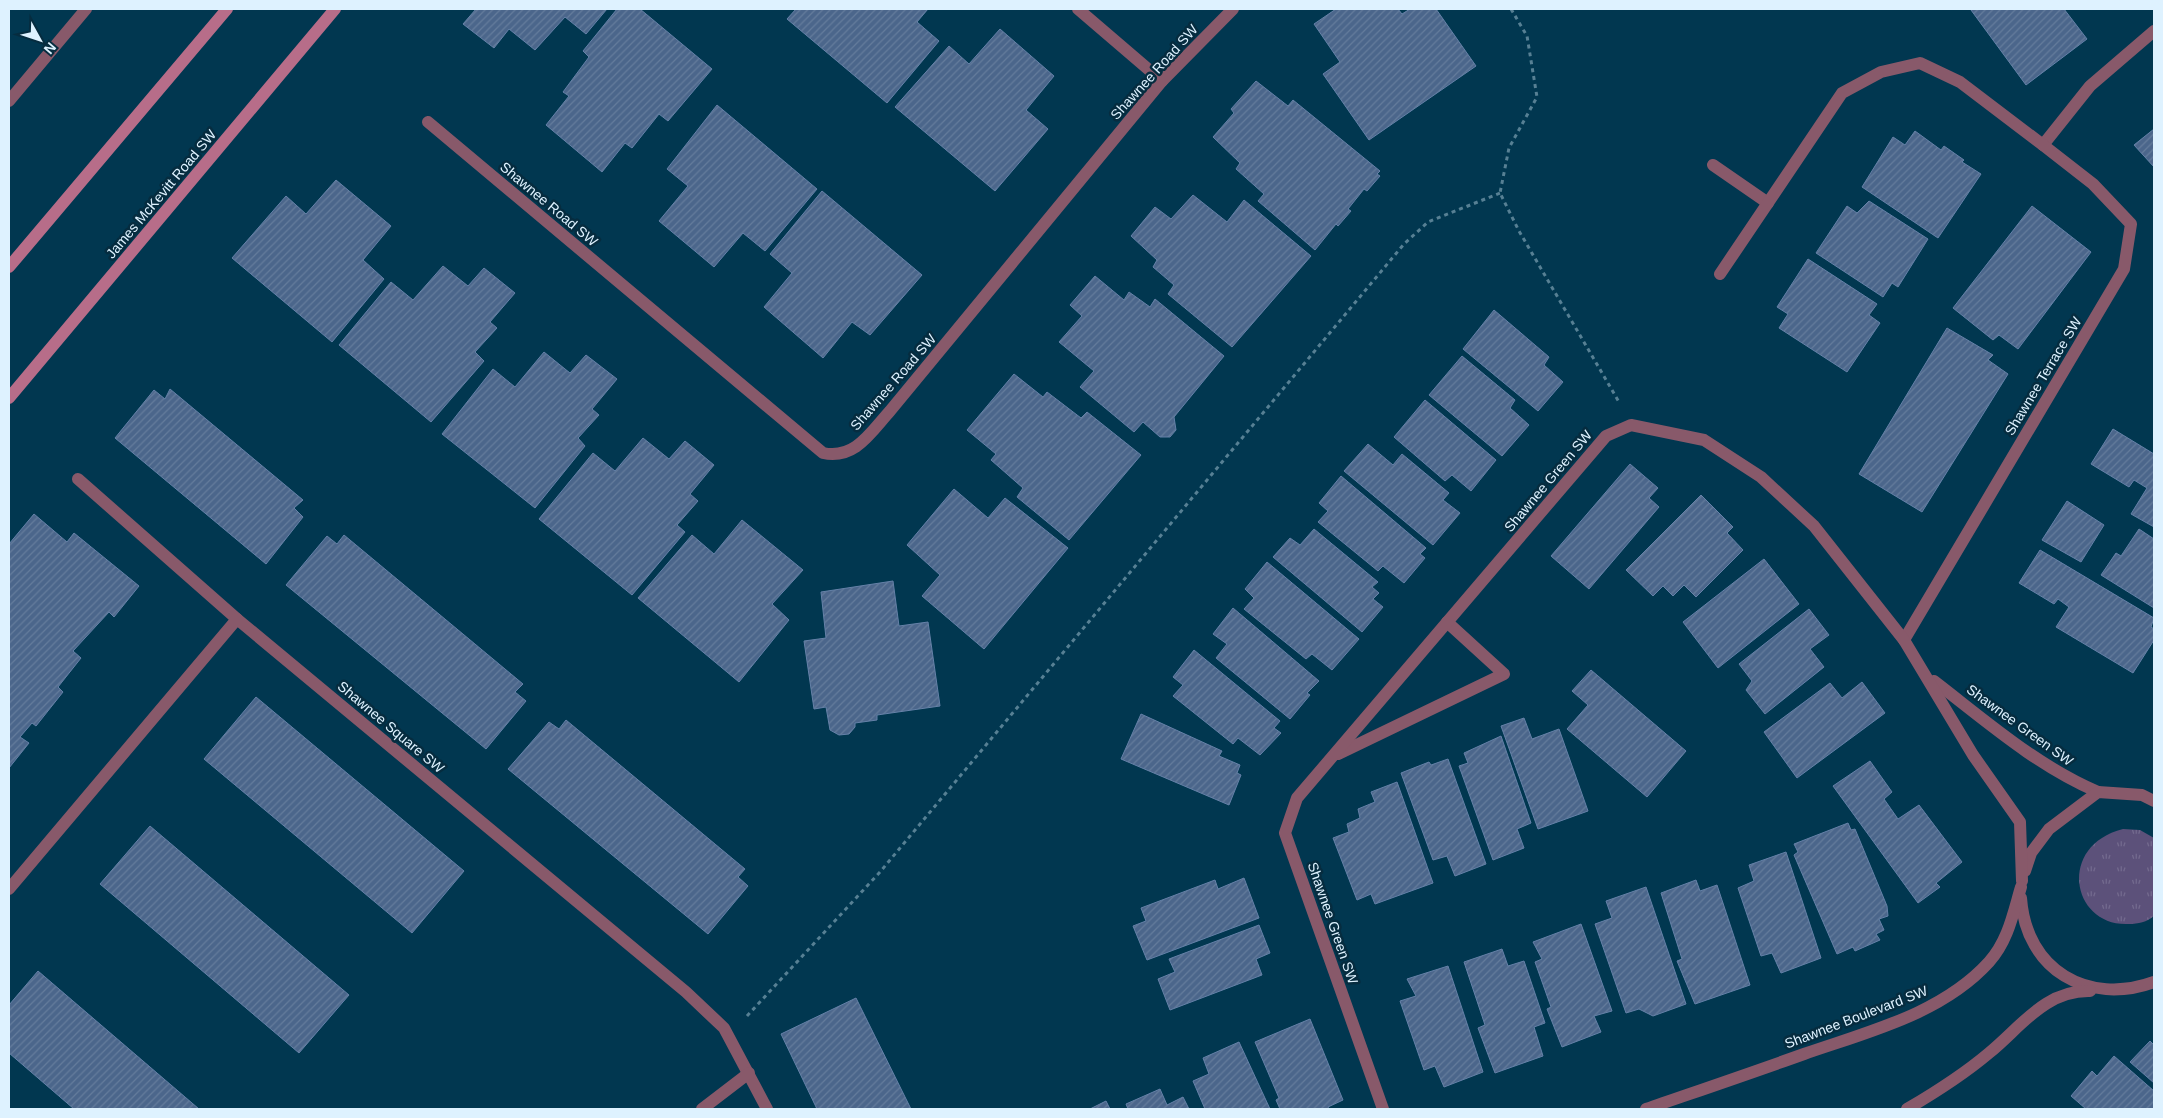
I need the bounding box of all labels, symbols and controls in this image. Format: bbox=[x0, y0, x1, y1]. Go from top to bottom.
north arrow bbox=[15, 15, 65, 65]
street label: Shawnee Road SW bbox=[1107, 21, 1201, 123]
text: N bbox=[41, 39, 59, 57]
street label: James McKevitt Road SW bbox=[103, 126, 220, 261]
street label: Shawnee Road SW bbox=[497, 159, 602, 250]
street label: Shawnee Terrace SW bbox=[2001, 313, 2085, 438]
street label: Shawnee Road SW bbox=[847, 330, 940, 433]
street label: Shawnee Green SW bbox=[1501, 426, 1596, 535]
street label: Shawnee Square SW bbox=[335, 678, 448, 777]
street label: Shawnee Green SW bbox=[1964, 681, 2077, 769]
street label: Shawnee Green SW bbox=[1305, 860, 1362, 987]
street label: Shawnee Boulevard SW bbox=[1782, 982, 1930, 1052]

